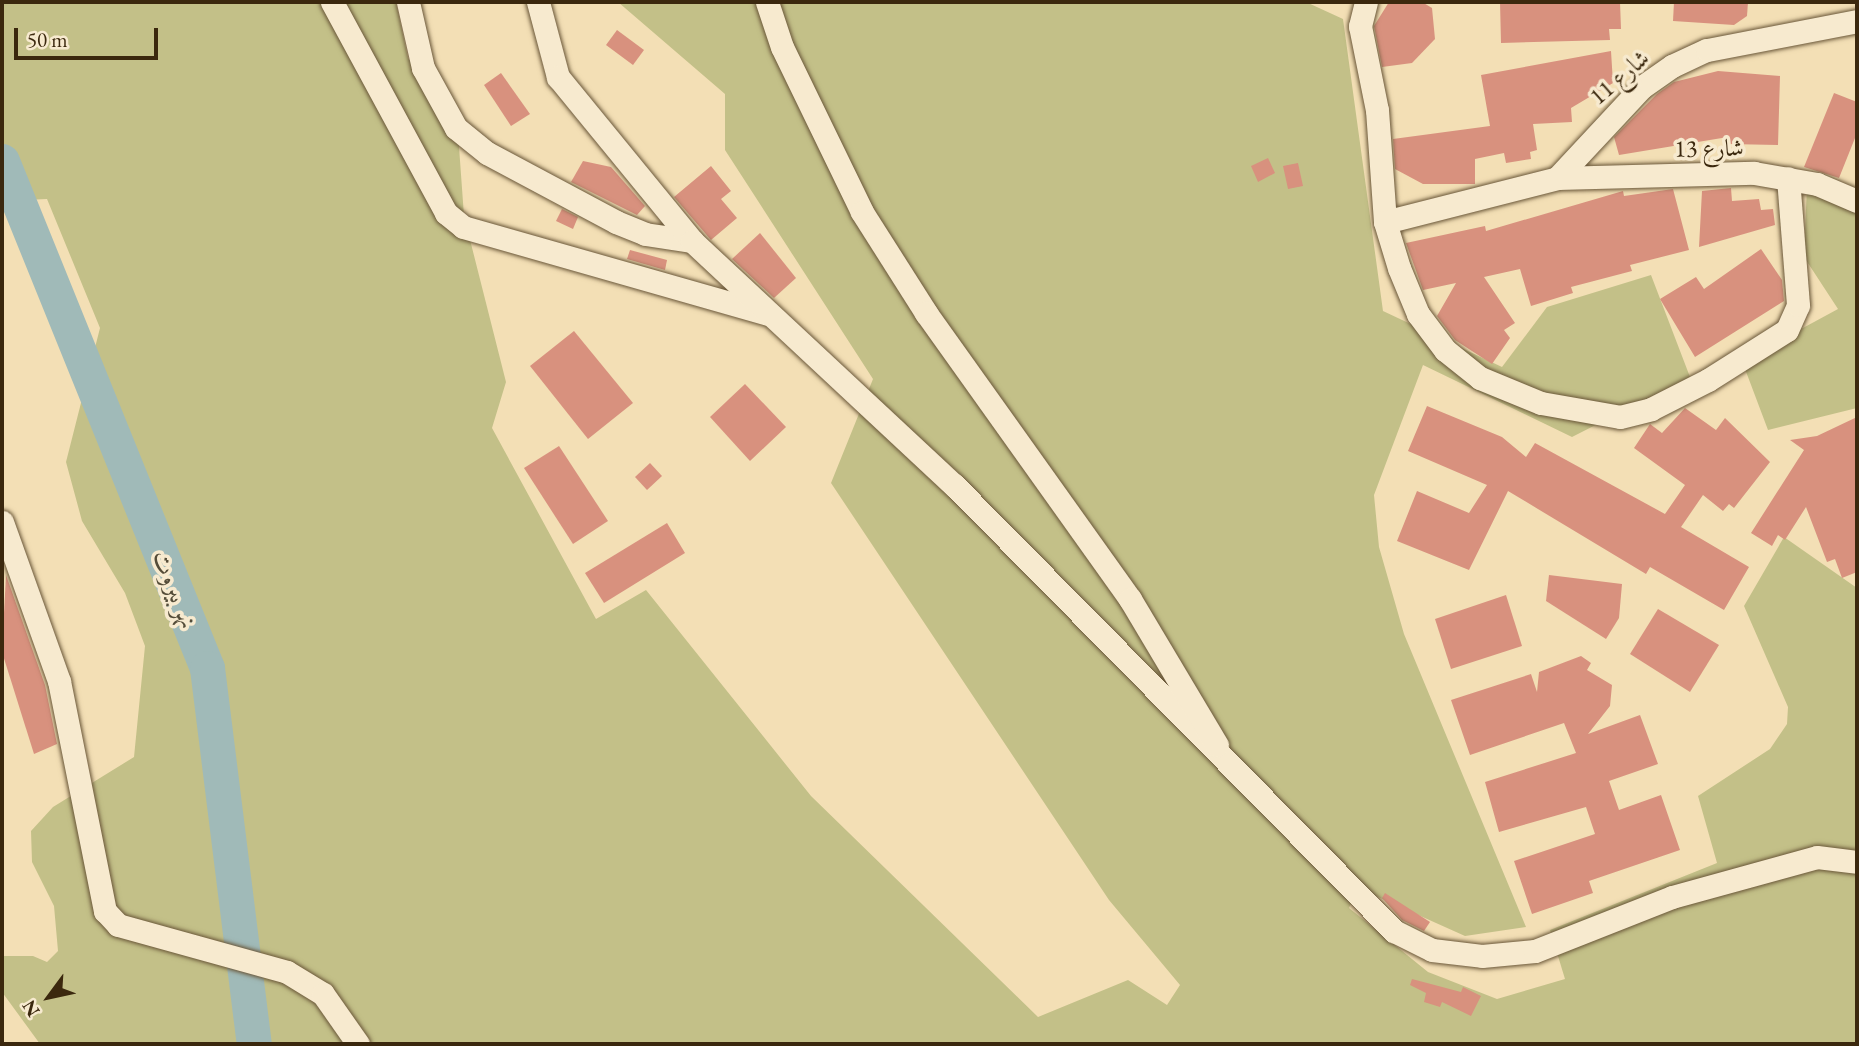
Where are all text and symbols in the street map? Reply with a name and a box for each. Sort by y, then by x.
scale bar [18,14,161,58]
text: 50 m [27,26,68,53]
street label: شارع 11 [1583,43,1655,111]
street label: شارع 13 [1674,133,1744,163]
water label: نهر بيروت [145,546,205,634]
north arrow [14,962,84,1032]
text: N [16,995,46,1022]

